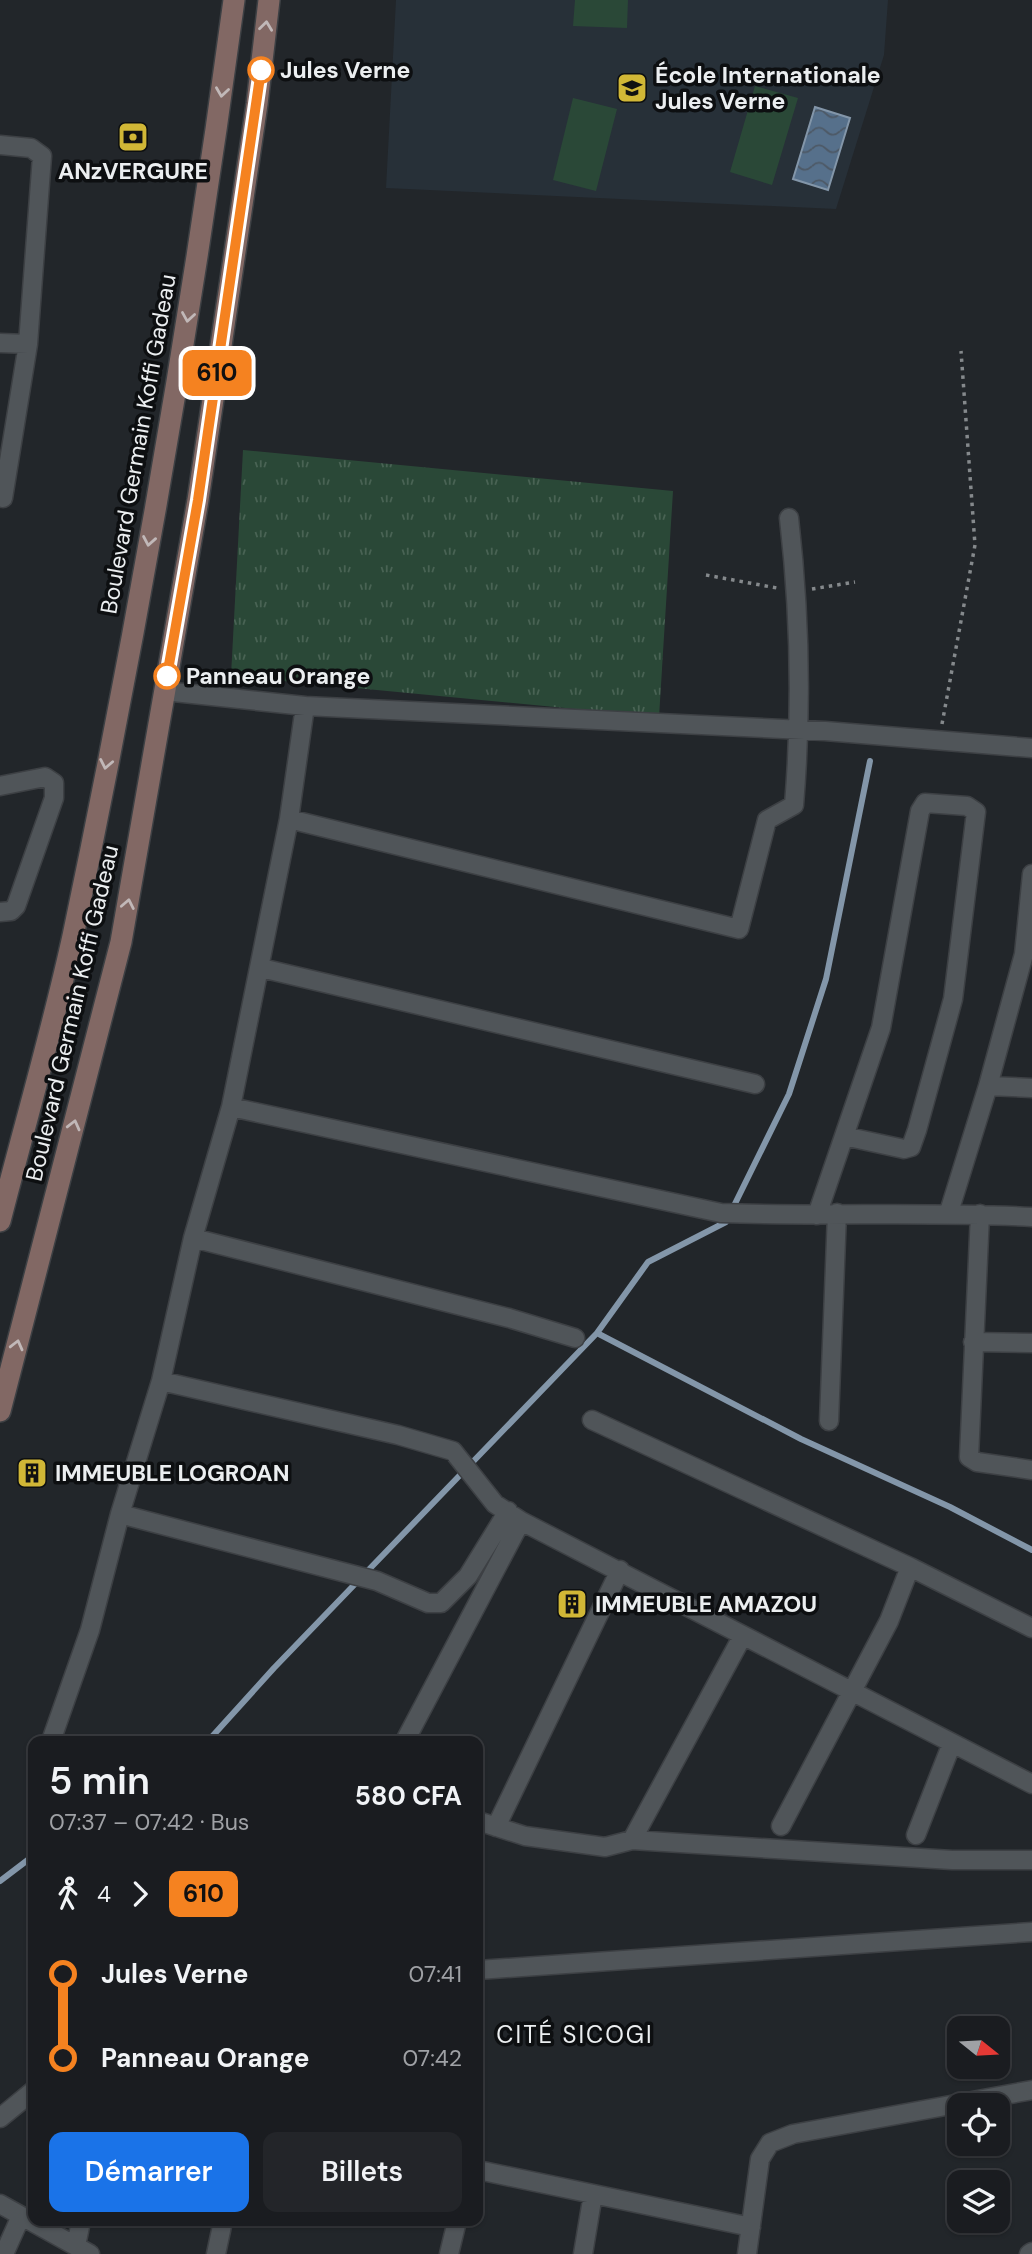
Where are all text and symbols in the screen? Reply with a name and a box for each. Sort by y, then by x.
one-way arrow [259,20,274,32]
place label: Jules Verne [280,55,410,85]
marker: Jules Verne [248,57,274,83]
place label: École Internationale Jules Verne [655,60,881,116]
school or university icon: École Internationale Jules Verne [615,71,649,105]
one-way arrow [214,86,229,98]
bank icon: ANzVERGURE [116,120,150,154]
place label: ANzVERGURE [58,156,208,186]
street label: Boulevard Germain Koffi Gadeau [93,272,183,616]
one-way arrow [181,311,196,323]
line badge: 610 [177,350,257,396]
text: 610 [197,357,237,388]
one-way arrow [142,535,157,547]
place label: Panneau Orange [186,661,370,691]
marker: Panneau Orange [154,663,180,689]
one-way arrow [99,758,114,770]
street label: Boulevard Germain Koffi Gadeau [19,842,125,1184]
one-way arrow [119,898,134,910]
one-way arrow [66,1119,80,1131]
one-way arrow [9,1339,23,1351]
building icon: IMMEUBLE LOGROAN [15,1456,49,1490]
place label: IMMEUBLE LOGROAN [55,1458,289,1488]
building icon: IMMEUBLE AMAZOU [555,1587,589,1621]
place label: IMMEUBLE AMAZOU [595,1589,817,1619]
text: 5 min [49,1756,150,1806]
text: 580 CFA [355,1779,462,1813]
text: 07:37 – 07:42 · Bus [49,1807,249,1837]
icon: walk [49,1875,87,1913]
icon: forward [121,1875,159,1913]
text: 610 [183,1878,224,1909]
text: 4 [97,1879,111,1909]
text: Jules Verne [101,1957,248,1991]
text: 07:41 [409,1959,462,1989]
north arrow [947,2016,1010,2079]
map controls [947,2016,1010,2233]
district label: CITÉ SICOGI [496,2019,654,2050]
text: Panneau Orange [101,2041,309,2075]
text: 07:42 [402,2043,462,2073]
button: locate [947,2093,1010,2156]
button: Démarrer [49,2132,249,2212]
button: Billets [263,2132,462,2212]
button: layers [947,2170,1010,2233]

